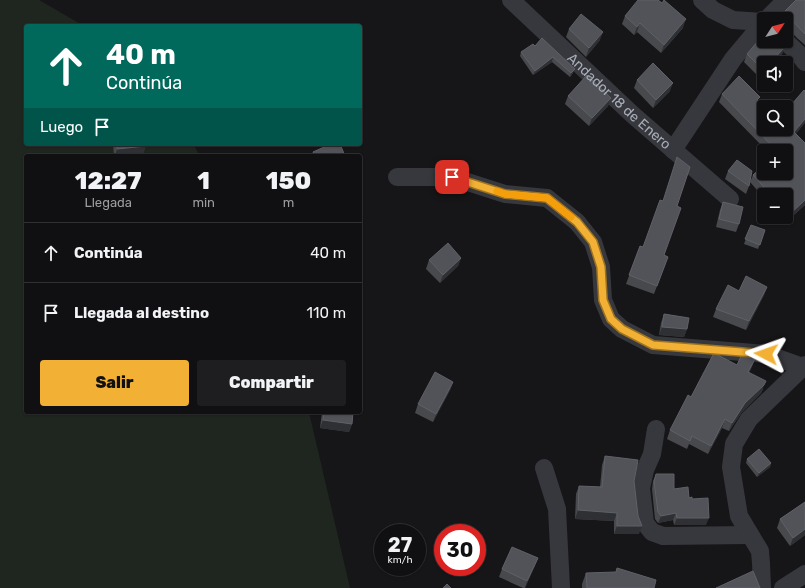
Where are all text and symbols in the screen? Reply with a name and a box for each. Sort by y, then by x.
north arrow [757,12,793,48]
map controls [757,12,793,224]
text: 40 m [106,38,176,71]
icon: ahead [40,40,92,92]
street label: Andador 18 de Enero [563,49,674,153]
button: sound [757,56,793,92]
text: Continúa [106,72,182,94]
button: search [757,100,793,136]
icon: arrive [91,116,113,138]
text: Luego [40,118,83,136]
button: + [757,144,793,180]
pin [435,160,469,194]
icon: arrive [441,166,463,188]
text: 12:27 [75,167,142,195]
text: 1 [197,167,210,195]
text: 150 [266,167,311,195]
button: − [757,188,793,224]
text: Llegada [84,195,132,210]
text: min [192,195,215,210]
text: m [283,195,294,210]
icon: ahead [40,242,62,264]
text: Continúa [74,244,143,262]
text: 40 m [310,244,346,262]
icon: arrive [40,302,62,324]
text: Llegada al destino [74,304,209,322]
text: 110 m [307,304,346,322]
position arrow [745,333,787,375]
button: Salir [40,360,189,406]
button: Compartir [197,360,346,406]
speed limit sign: 30 [434,524,486,576]
text: 27 [388,533,412,557]
text: km/h [388,554,412,566]

